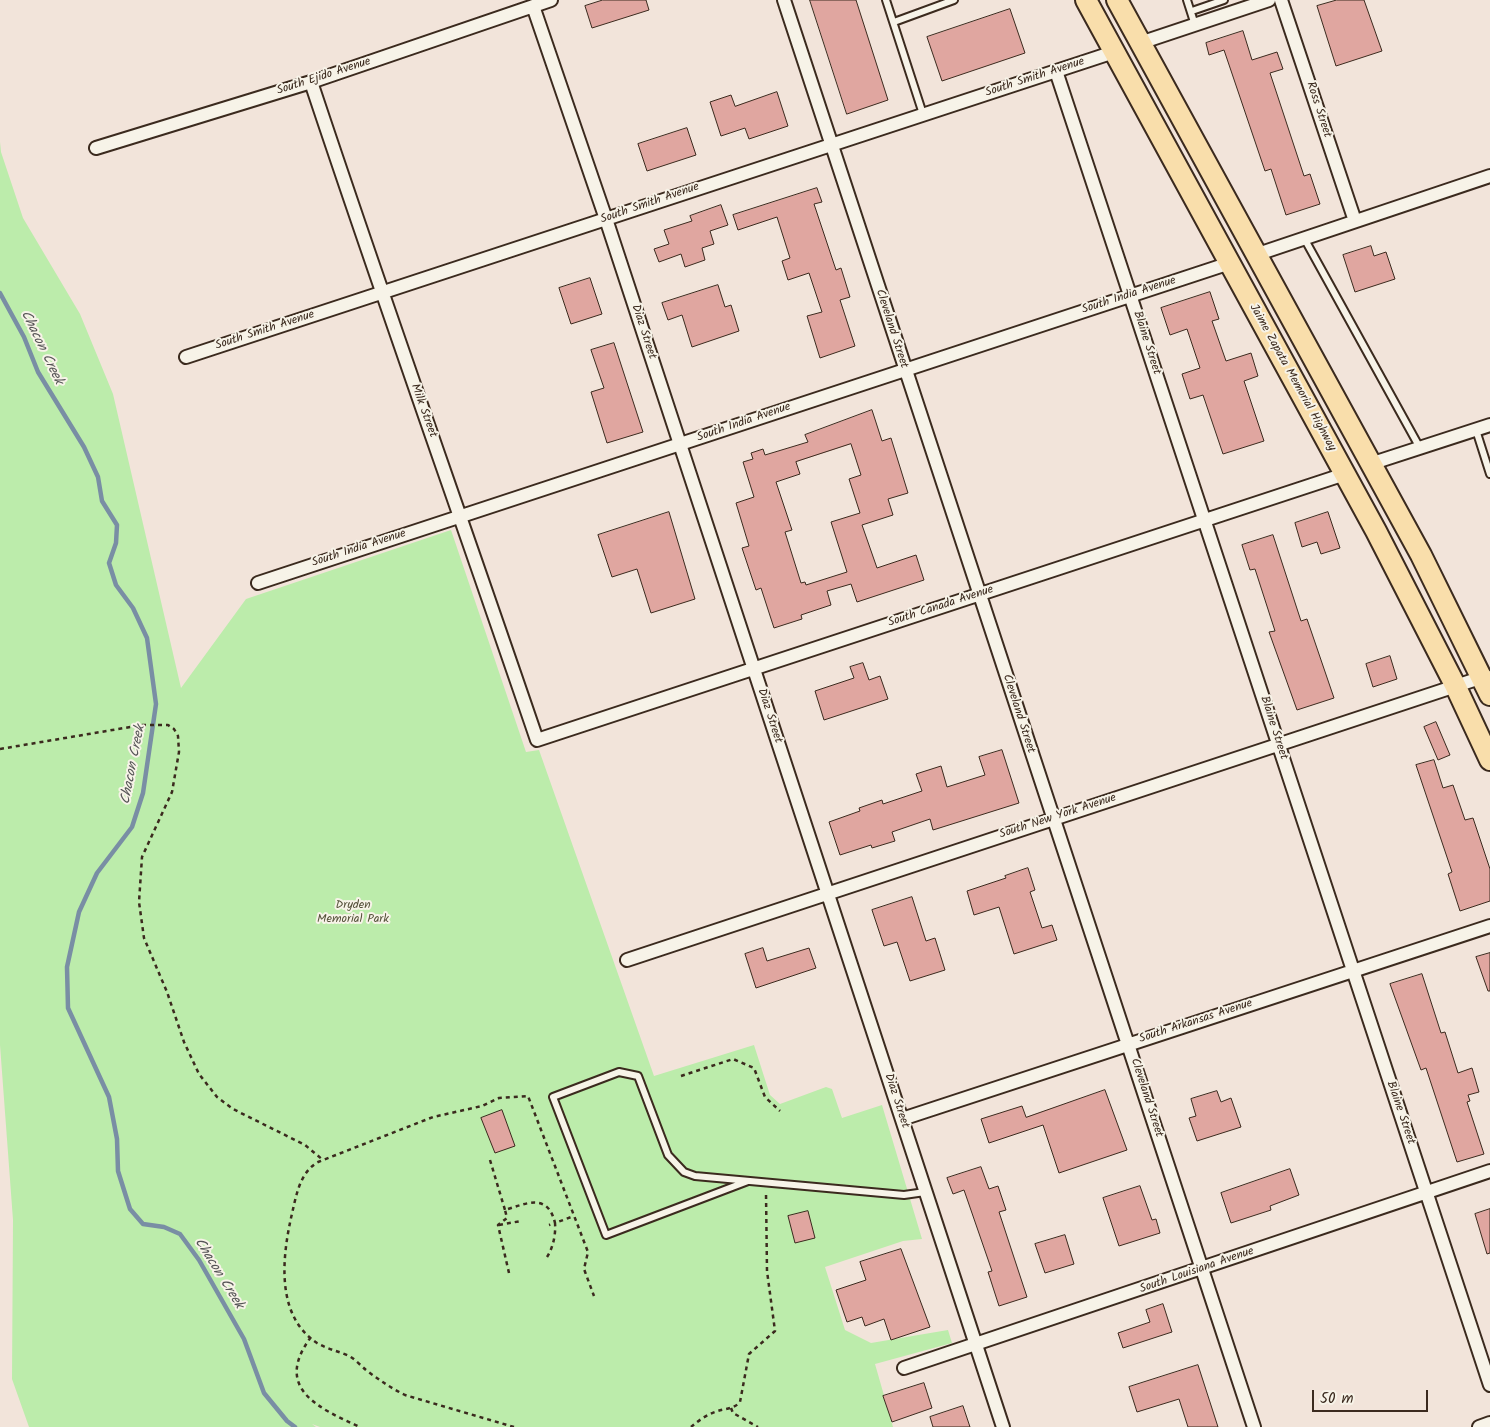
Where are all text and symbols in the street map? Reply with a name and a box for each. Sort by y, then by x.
street label: South Ejido Avenue [275,55,373,99]
street label: South Smith Avenue [984,55,1086,101]
street label: Ross Street [1302,80,1334,140]
street label: South Smith Avenue [599,180,701,228]
street label: South India Avenue [1080,274,1178,318]
street label: Cleveland Street [871,288,911,370]
street label: Jaime Zapata Memorial Highway [1246,302,1338,454]
street label: Diaz Street [627,303,659,361]
water label: Chacon Creek [16,308,66,388]
street label: South Smith Avenue [214,308,316,354]
street label: Blaine Street [1129,309,1163,377]
street label: Milk Street [407,382,439,440]
street label: South India Avenue [695,400,793,446]
street label: South India Avenue [310,527,408,571]
street label: South Canada Avenue [886,583,996,631]
street label: Cleveland Street [998,673,1038,755]
street label: Diaz Street [753,687,785,745]
street label: Blaine Street [1256,694,1290,762]
water label: Chacon Creek [118,724,150,806]
street label: South New York Avenue [998,791,1118,843]
park label: Dryden Memorial Park [317,899,389,927]
street label: South Arkansas Avenue [1137,997,1255,1047]
street label: Cleveland Street [1126,1057,1166,1139]
street label: Diaz Street [880,1072,912,1130]
street label: Blaine Street [1382,1079,1418,1147]
water label: Chacon Creek [190,1236,246,1312]
street label: South Louisiana Avenue [1138,1245,1256,1297]
scale bar [1315,1380,1431,1412]
text: 50 m [1320,1387,1354,1411]

